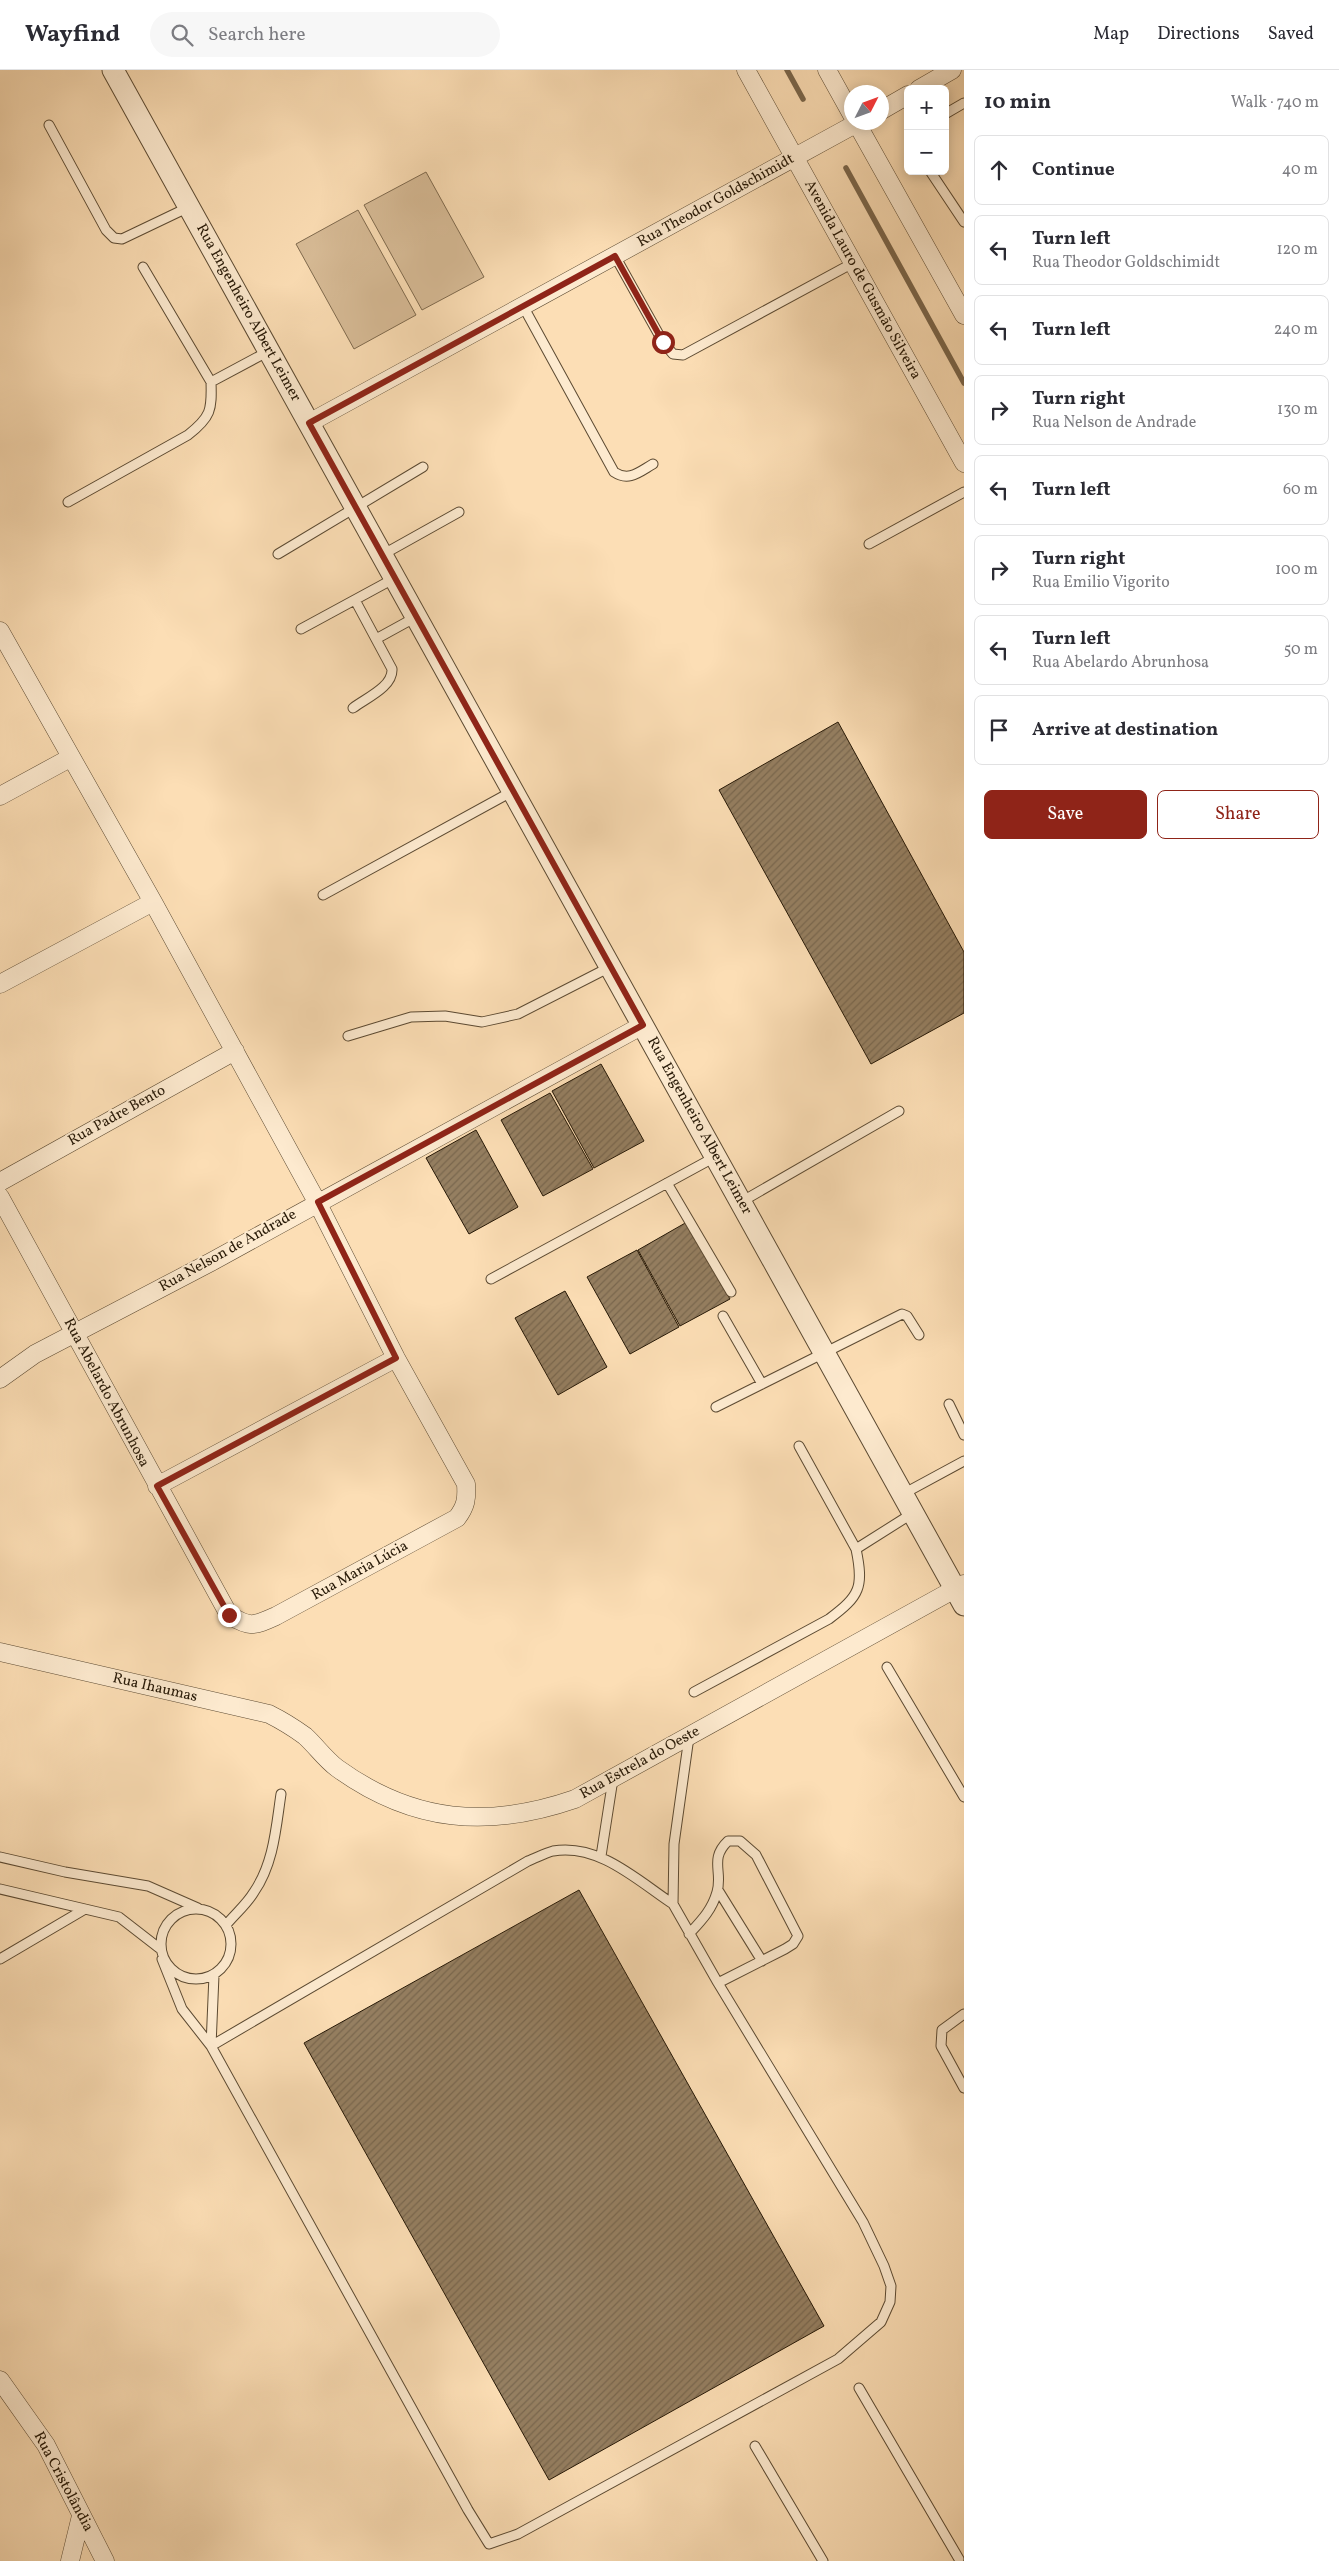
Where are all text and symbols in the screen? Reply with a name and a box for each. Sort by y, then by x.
search box [150,12,500,57]
text: Wayfind [25,18,120,52]
icon: search [168,21,196,49]
text: Search here [208,22,305,48]
text: Map [1093,22,1129,47]
text: Directions [1157,22,1240,47]
text: Saved [1268,22,1314,47]
north arrow [844,85,889,130]
map controls [904,85,949,175]
button: + [904,85,949,130]
text: 10 min [984,88,1051,117]
text: Walk · 740 m [1231,92,1319,114]
button: − [904,130,949,175]
street label: Rua Theodor Goldschimidt [634,149,798,253]
icon: ahead [985,156,1013,184]
text: Continue [1032,157,1115,183]
text: 40 m [1282,159,1318,181]
street label: Avenida Lauro de Gusmão Silveira [798,176,926,384]
street label: Rua Engenheiro Albert Leimer [190,220,306,406]
text: Turn left [1032,226,1111,252]
icon: left [985,236,1013,264]
text: 120 m [1276,239,1318,261]
text: Rua Theodor Goldschimidt [1032,252,1220,274]
icon: left [985,316,1013,344]
text: Turn left [1032,317,1111,343]
text: 240 m [1274,319,1318,341]
route start [652,331,675,354]
text: Turn right [1032,386,1125,412]
icon: right [985,396,1013,424]
text: 130 m [1277,399,1318,421]
text: Rua Nelson de Andrade [1032,412,1196,434]
icon: left [985,476,1013,504]
text: Turn left [1032,477,1111,503]
text: 60 m [1283,479,1318,501]
text: Turn right [1032,546,1125,572]
icon: right [985,556,1013,584]
text: 100 m [1275,559,1318,581]
text: Rua Emilio Vigorito [1032,572,1170,594]
text: Turn left [1032,626,1111,652]
icon: left [985,636,1013,664]
text: 50 m [1284,639,1318,661]
text: Rua Abelardo Abrunhosa [1032,652,1209,674]
icon: arrive [985,716,1013,744]
text: Arrive at destination [1032,717,1218,743]
button: Save [984,790,1147,839]
button: Share [1157,790,1319,839]
street label: Rua Engenheiro Albert Leimer [641,1033,757,1219]
street label: Rua Padre Bento [64,1080,170,1152]
street label: Rua Nelson de Andrade [155,1204,301,1298]
street label: Rua Abelardo Abrunhosa [58,1315,154,1471]
street label: Rua Maria Lúcia [308,1536,412,1606]
route end [218,1604,241,1627]
street label: Rua Ihaumas [110,1668,200,1708]
street label: Rua Estrela do Oeste [576,1721,704,1805]
street label: Rua Cristolândia [28,2428,98,2536]

